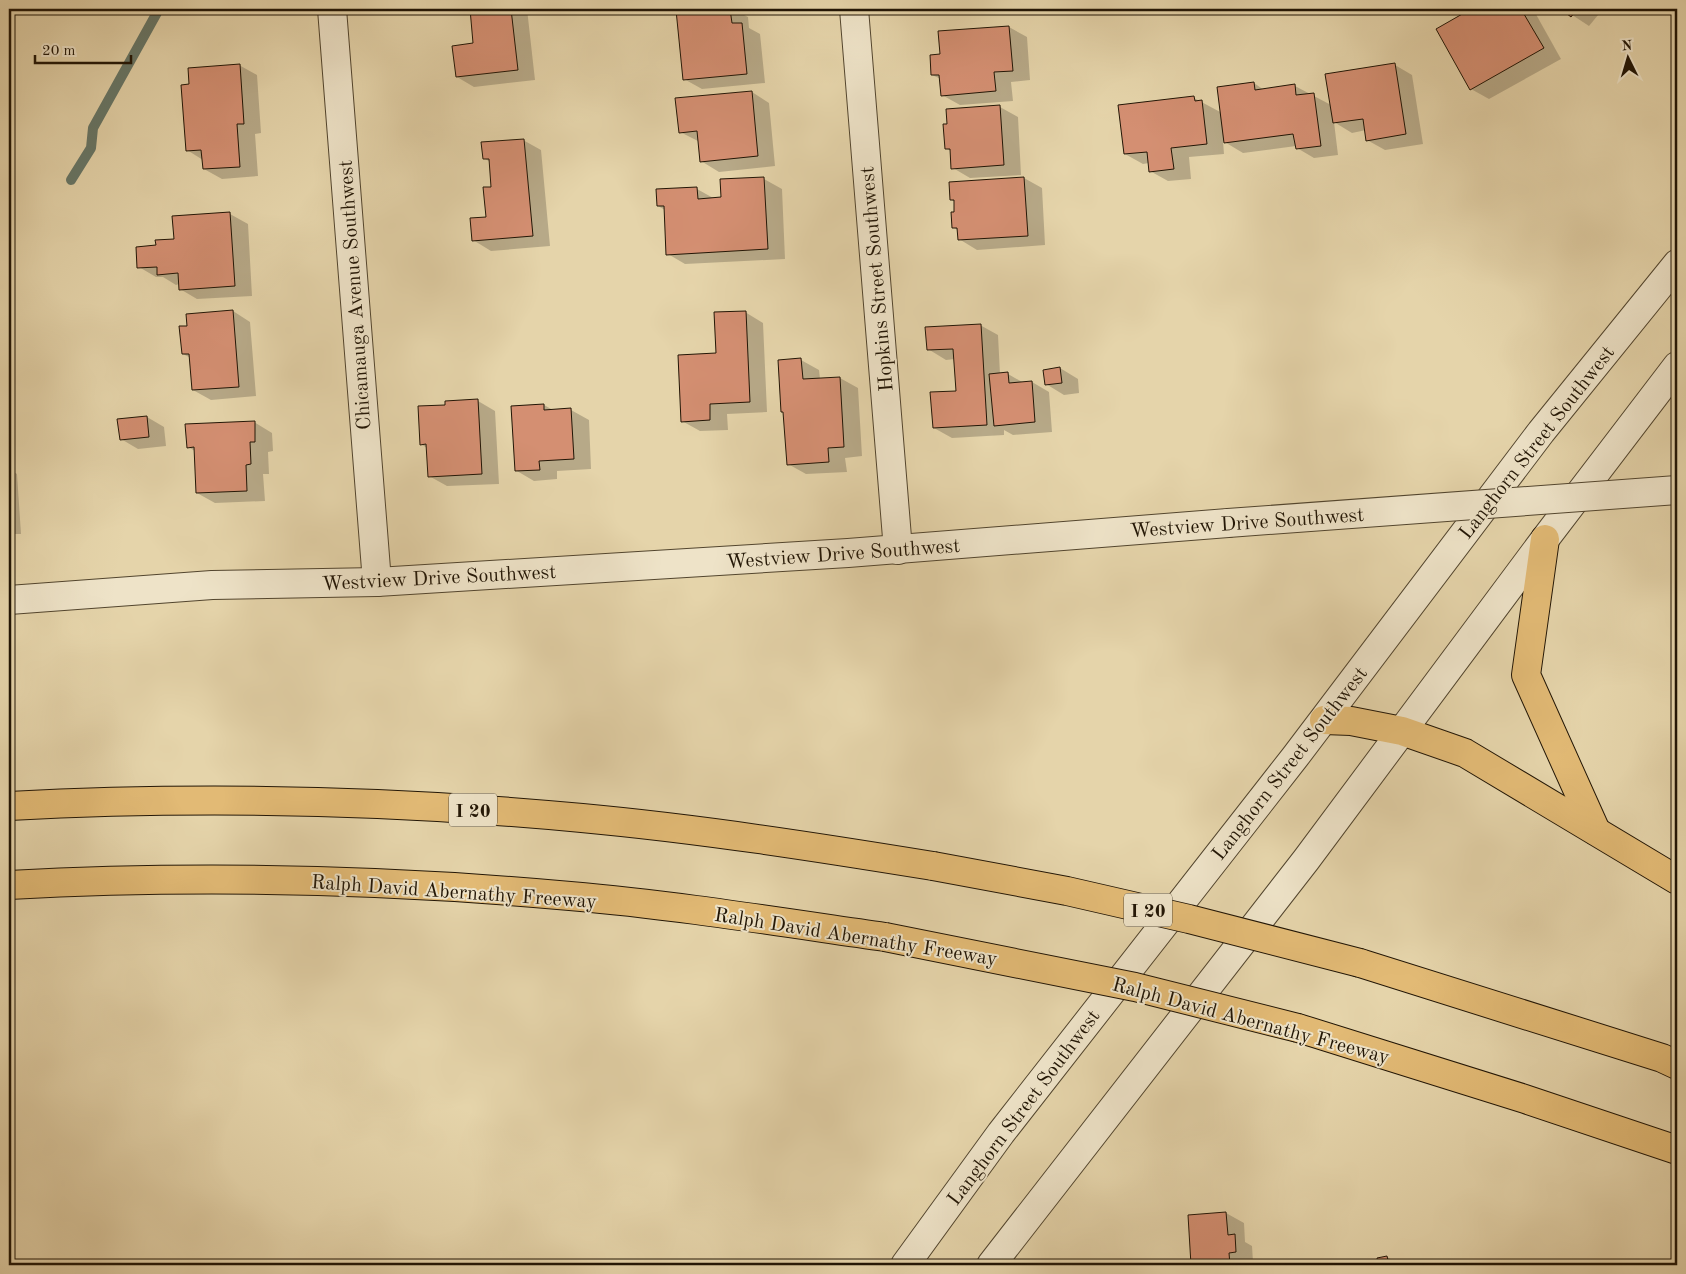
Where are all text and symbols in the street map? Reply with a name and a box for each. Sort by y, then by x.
scale bar [35,32,131,64]
north arrow [1604,32,1654,82]
text: N [1621,39,1633,53]
text: 20 m [42,44,76,59]
street label: Chicamauga Avenue Southwest [337,159,375,430]
street label: Hopkins Street Southwest [858,165,898,392]
street label: Langhorn Street Southwest [1456,343,1619,544]
street label: Westview Drive Southwest [1129,506,1365,542]
street label: Westview Drive Southwest [725,537,961,573]
street label: Westview Drive Southwest [321,563,557,595]
street label: Langhorn Street Southwest [1209,664,1372,865]
road number: I 20 [449,794,497,826]
street label: Ralph David Abernathy Freeway [310,873,598,913]
road number: I 20 [1124,894,1172,926]
street label: Ralph David Abernathy Freeway [713,906,999,970]
street label: Ralph David Abernathy Freeway [1110,975,1392,1069]
street label: Langhorn Street Southwest [945,1007,1105,1210]

